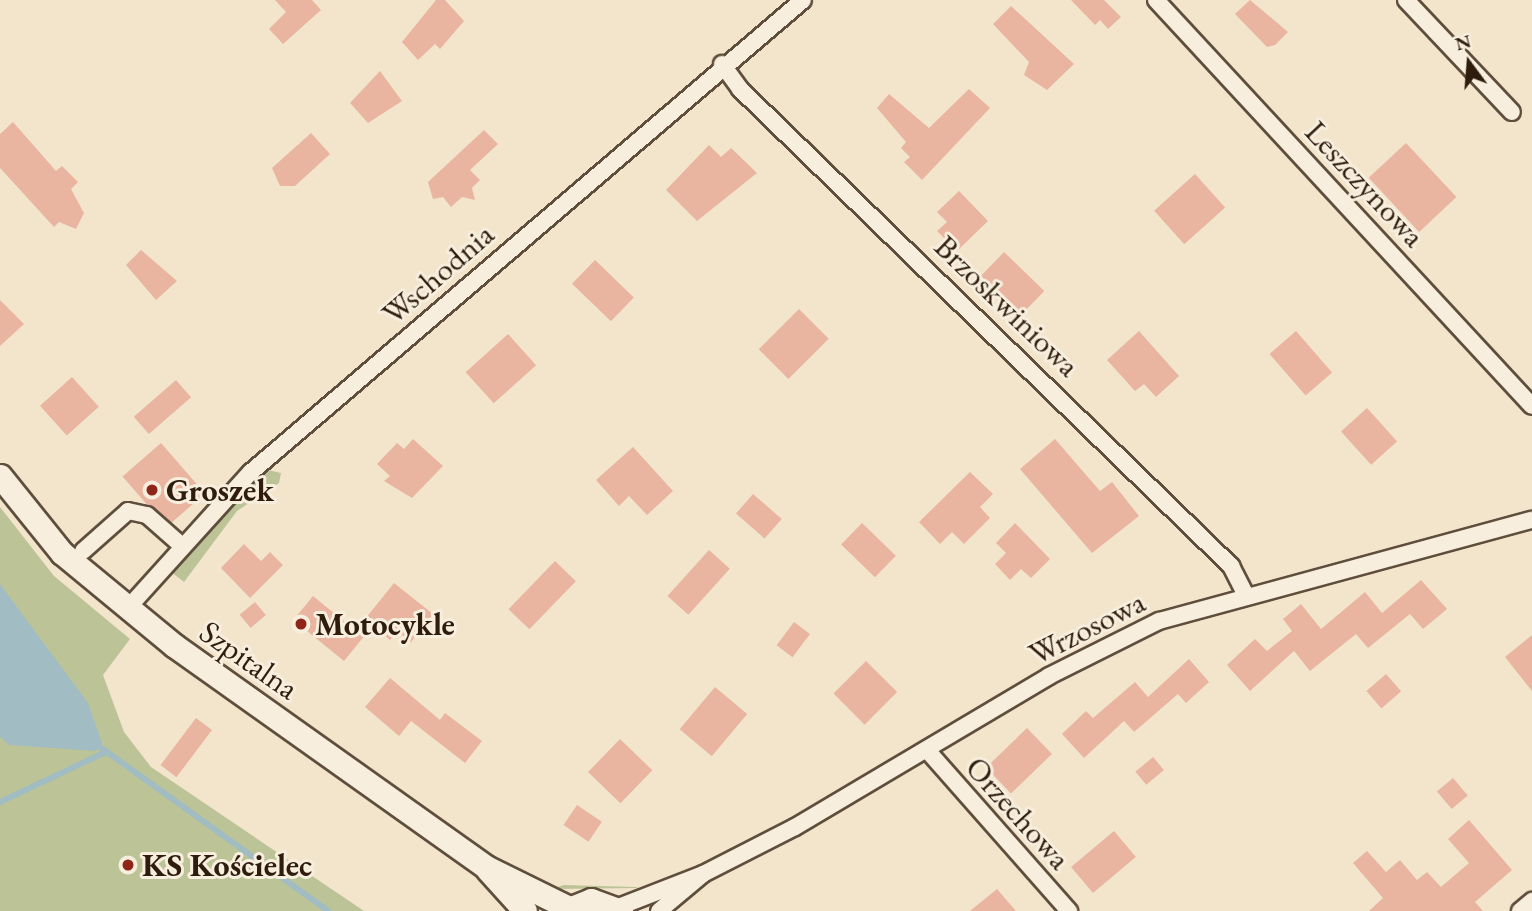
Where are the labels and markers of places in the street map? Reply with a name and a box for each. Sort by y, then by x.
place label: Groszek [166,471,274,509]
marker: Groszek [144,482,160,498]
place label: Motocykle [315,605,455,643]
marker: Motocykle [293,616,309,632]
place label: KS Kościelec [142,846,312,884]
marker: KS Kościelec [120,857,136,873]

